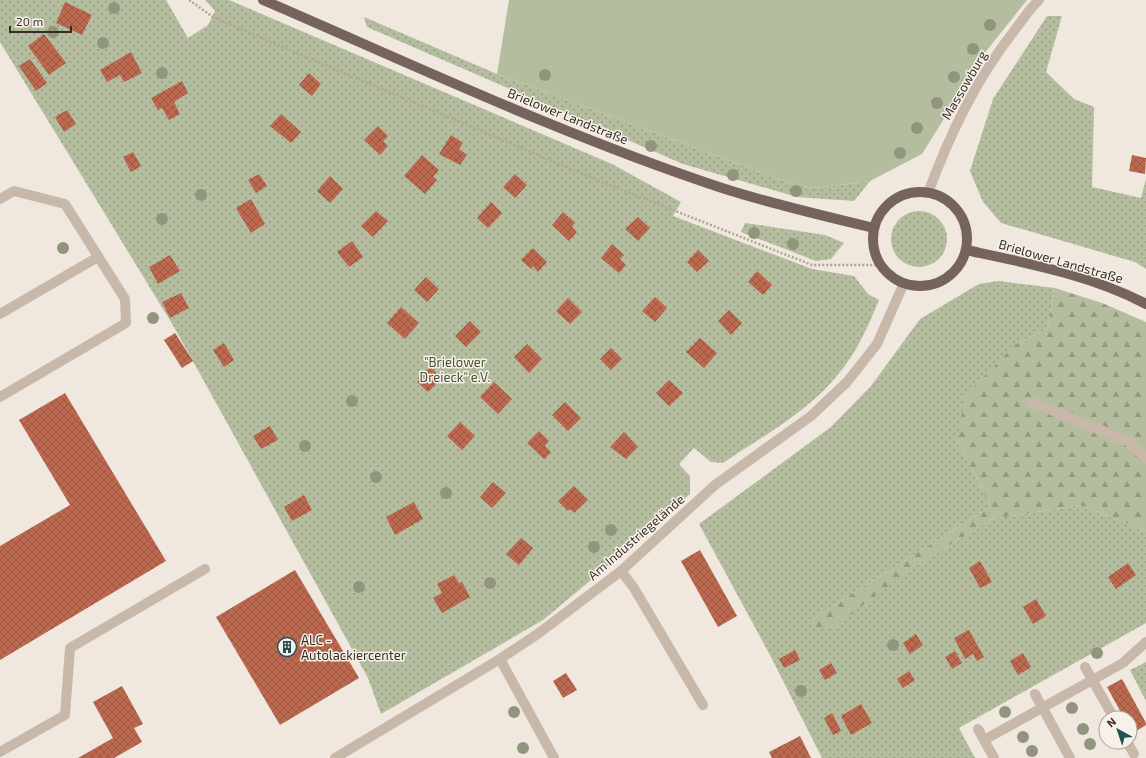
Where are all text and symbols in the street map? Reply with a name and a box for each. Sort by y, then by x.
scale bar [10,8,71,34]
text: 20 m [16,14,43,28]
street label: Massowburg [938,48,990,122]
street label: Brielower Landstraße [505,84,631,148]
street label: Brielower Landstraße [997,236,1125,286]
park label: "Brielower Dreieck" e.V. [420,354,490,385]
street label: Am Industriegelände [585,491,687,583]
place label: ALC - Autolackiercenter [301,632,406,663]
building icon: ALC - Autolackiercenter [276,636,298,658]
north arrow [1098,710,1138,750]
text: N [1104,714,1119,729]

